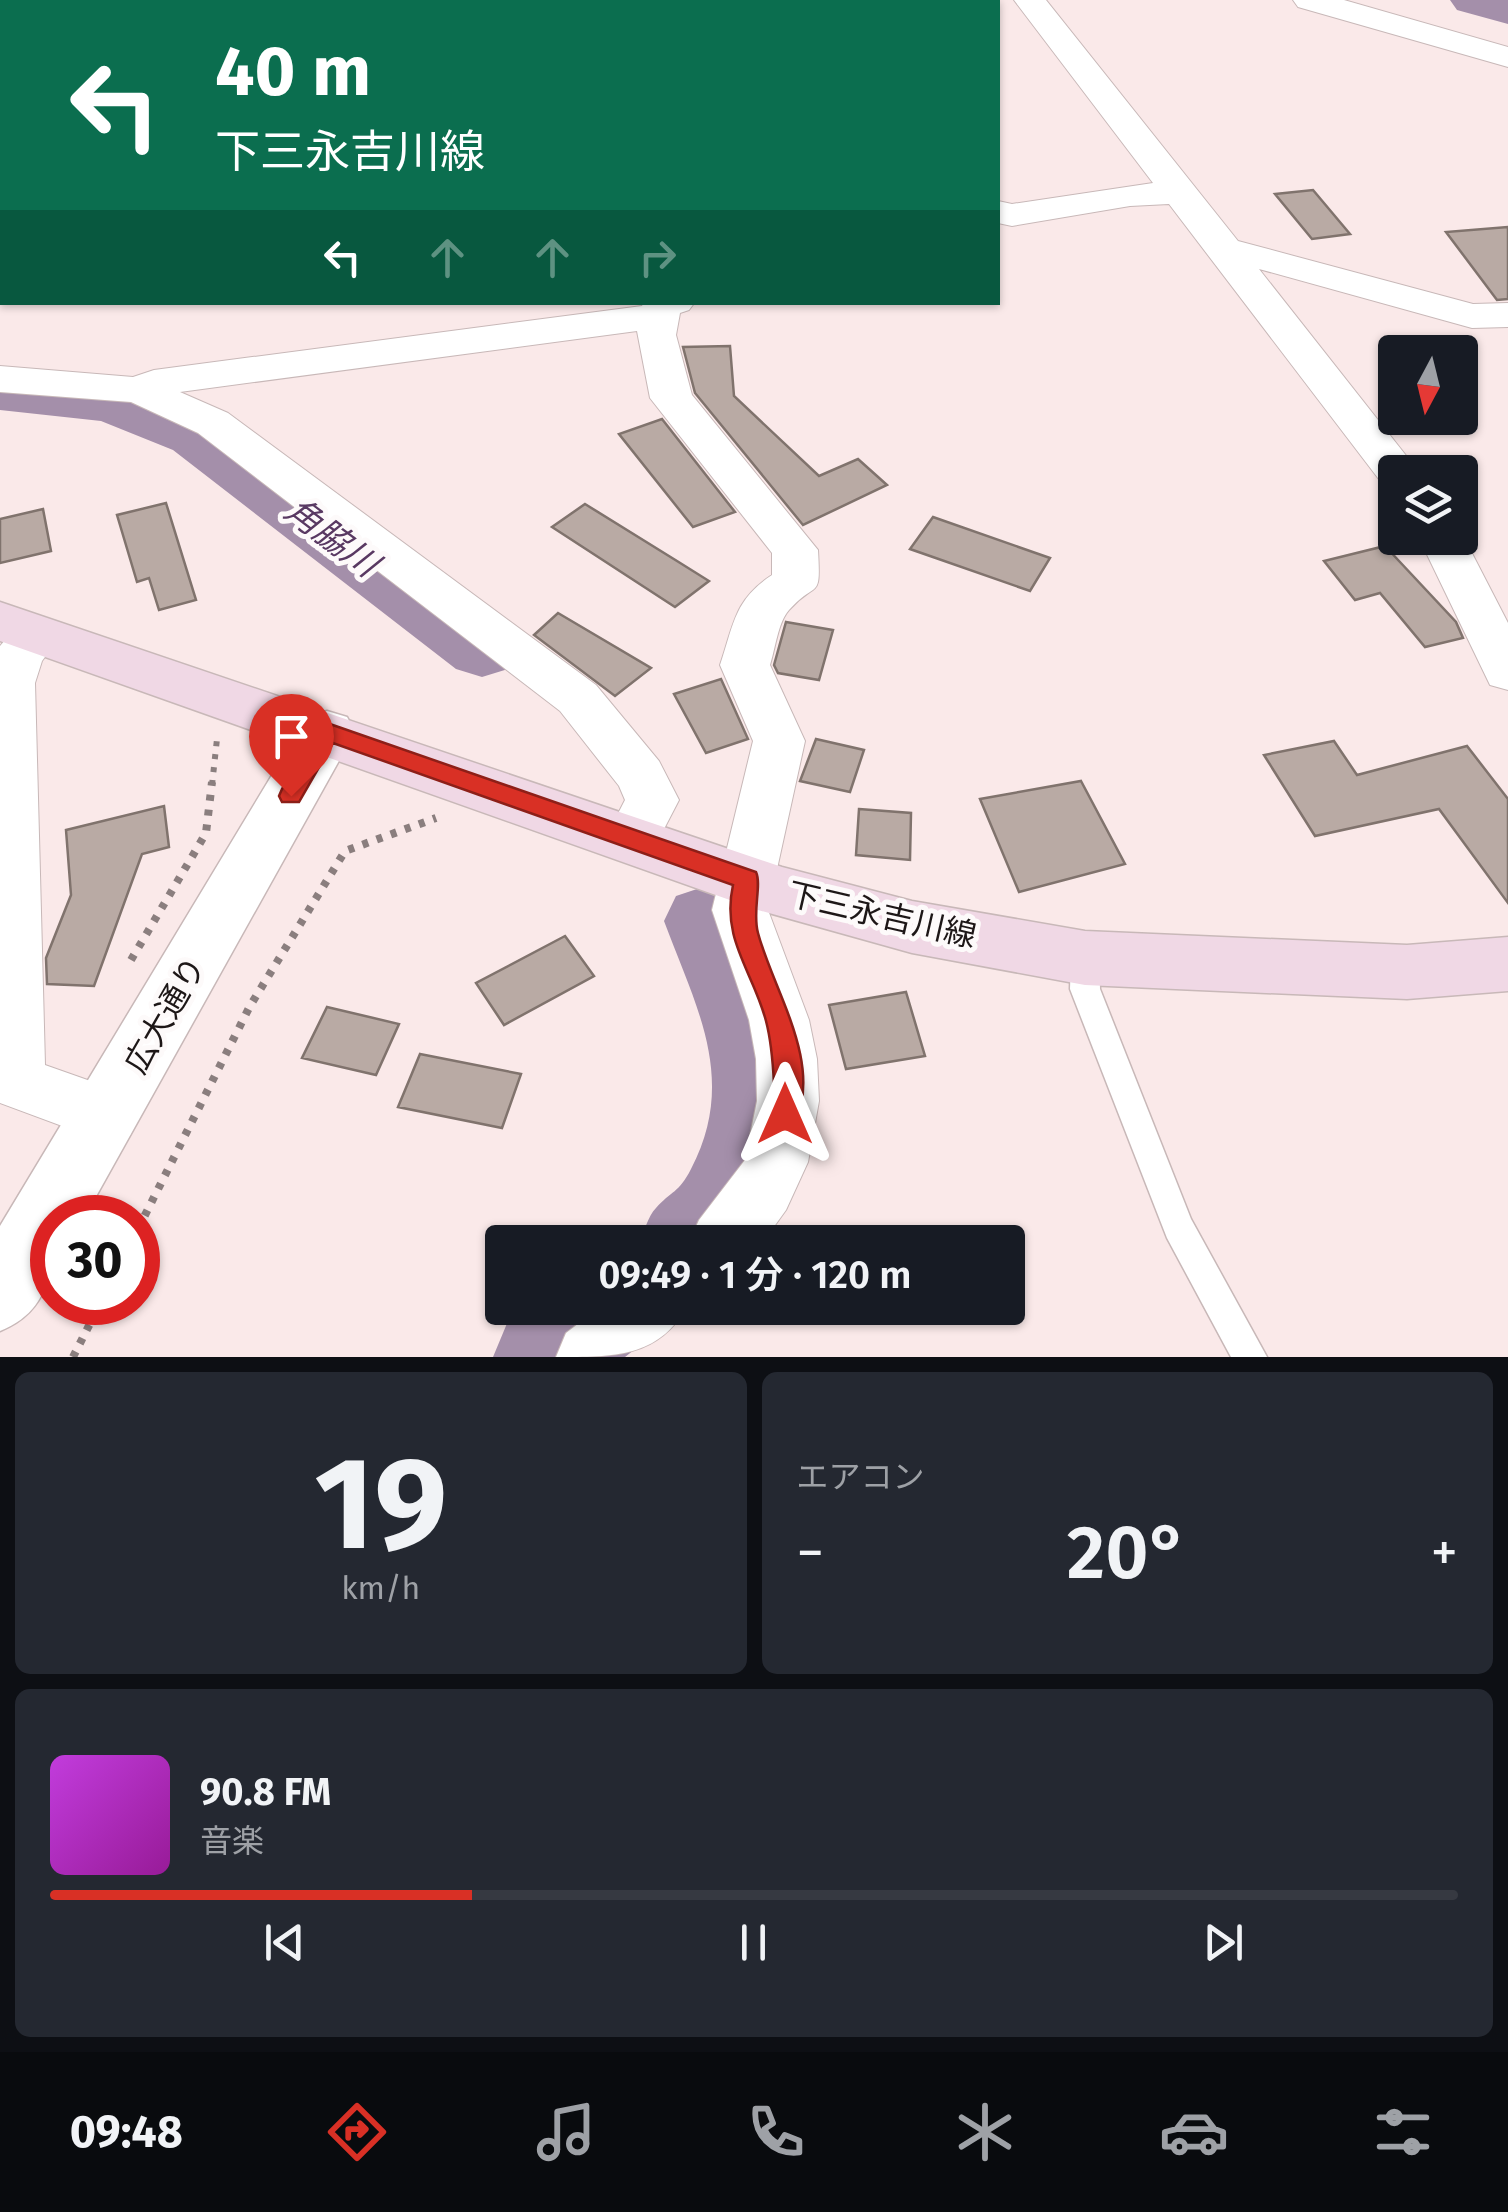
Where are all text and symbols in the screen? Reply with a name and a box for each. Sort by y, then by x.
text: 40 m [215,30,371,114]
icon: left [50,40,180,170]
text: 下三永吉川線 [215,125,485,179]
icon: left [315,230,370,285]
icon: ahead [420,230,475,285]
icon: ahead [525,230,580,285]
icon: right [630,230,685,285]
north arrow [1378,335,1478,435]
map controls [1378,335,1478,555]
button: layers [1378,455,1478,555]
water label: 角脇川 [277,489,390,588]
pin [249,694,334,797]
icon: arrive [264,709,319,764]
street label: 下三永吉川線 [784,875,980,955]
street label: 広大通り [117,950,213,1080]
position arrow [733,1062,837,1166]
speed limit sign: 30 [30,1195,160,1325]
text: 09:49 · 1 分 · 120 m [598,1252,912,1298]
text: 19 [314,1426,447,1582]
text: エアコン [797,1458,925,1496]
text: 20° [1067,1508,1188,1598]
text: − [797,1520,824,1586]
text: + [1431,1520,1458,1586]
text: km/h [341,1569,420,1607]
text: 90.8 FM [200,1769,331,1815]
text: 音楽 [200,1822,264,1860]
icon: previous [257,1915,312,1970]
icon: pause [726,1915,781,1970]
icon: next [1196,1915,1251,1970]
icon: directions [322,2097,392,2167]
icon: music [531,2097,601,2167]
icon: phone [741,2097,811,2167]
icon: climate [950,2097,1020,2167]
icon: car [1159,2097,1229,2167]
icon: filters [1368,2097,1438,2167]
text: 09:48 [70,2105,183,2159]

